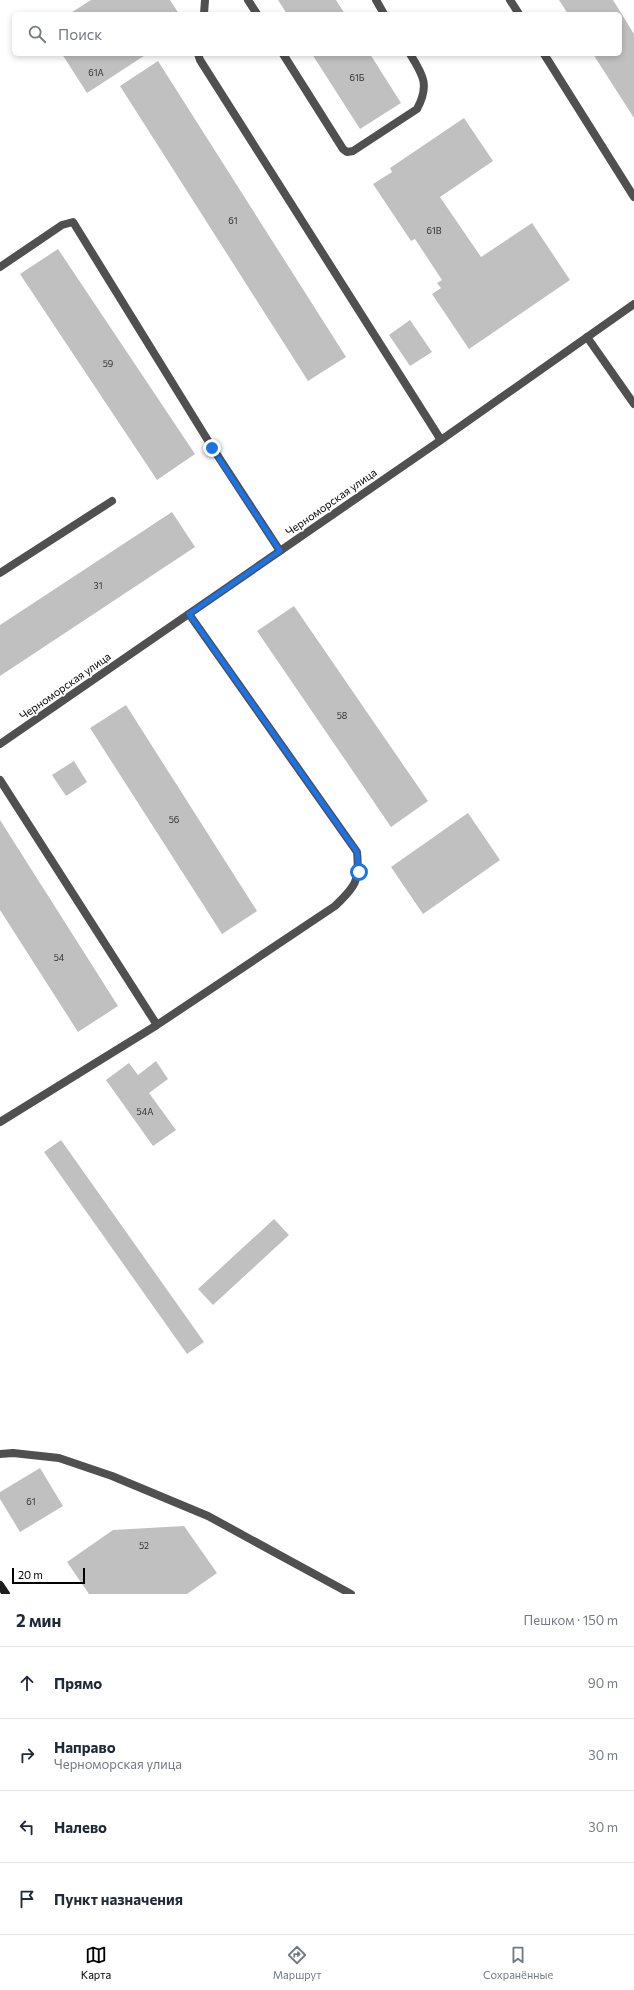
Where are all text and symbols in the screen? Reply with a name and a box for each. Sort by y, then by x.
search box [12,12,622,56]
icon: search [26,23,48,45]
text: Поиск [58,25,102,43]
house number: 61А [88,67,104,78]
house number: 61Б [350,72,365,83]
house number: 61 [228,215,238,226]
house number: 61В [426,225,442,236]
house number: 59 [103,358,113,369]
route end [203,439,221,457]
street label: Черноморская улица [283,465,379,538]
house number: 31 [94,580,102,591]
street label: Черноморская улица [17,649,113,722]
house number: 58 [337,710,347,721]
house number: 56 [169,814,179,825]
route start [350,863,368,881]
house number: 54 [54,952,65,963]
house number: 54А [137,1106,153,1117]
house number: 61 [26,1496,36,1507]
house number: 52 [139,1540,149,1551]
scale bar [12,1566,85,1585]
text: 20 m [18,1568,43,1581]
text: 2 мин [16,1610,61,1631]
text: Пешком · 150 m [524,1612,618,1628]
icon: ahead [16,1672,38,1694]
text: Прямо [54,1674,102,1692]
text: 90 m [588,1675,618,1691]
text: Направо [54,1738,116,1756]
icon: right [16,1744,38,1766]
text: 30 m [588,1747,618,1763]
text: Черноморская улица [54,1756,182,1772]
icon: left [16,1816,38,1838]
text: Налево [54,1818,107,1836]
text: 30 m [588,1819,618,1835]
icon: arrive [16,1888,38,1910]
text: Пункт назначения [54,1890,183,1908]
tab: Карта [81,1944,111,1981]
tab: Маршрут [273,1944,321,1981]
tab: Сохранённые [483,1944,553,1981]

